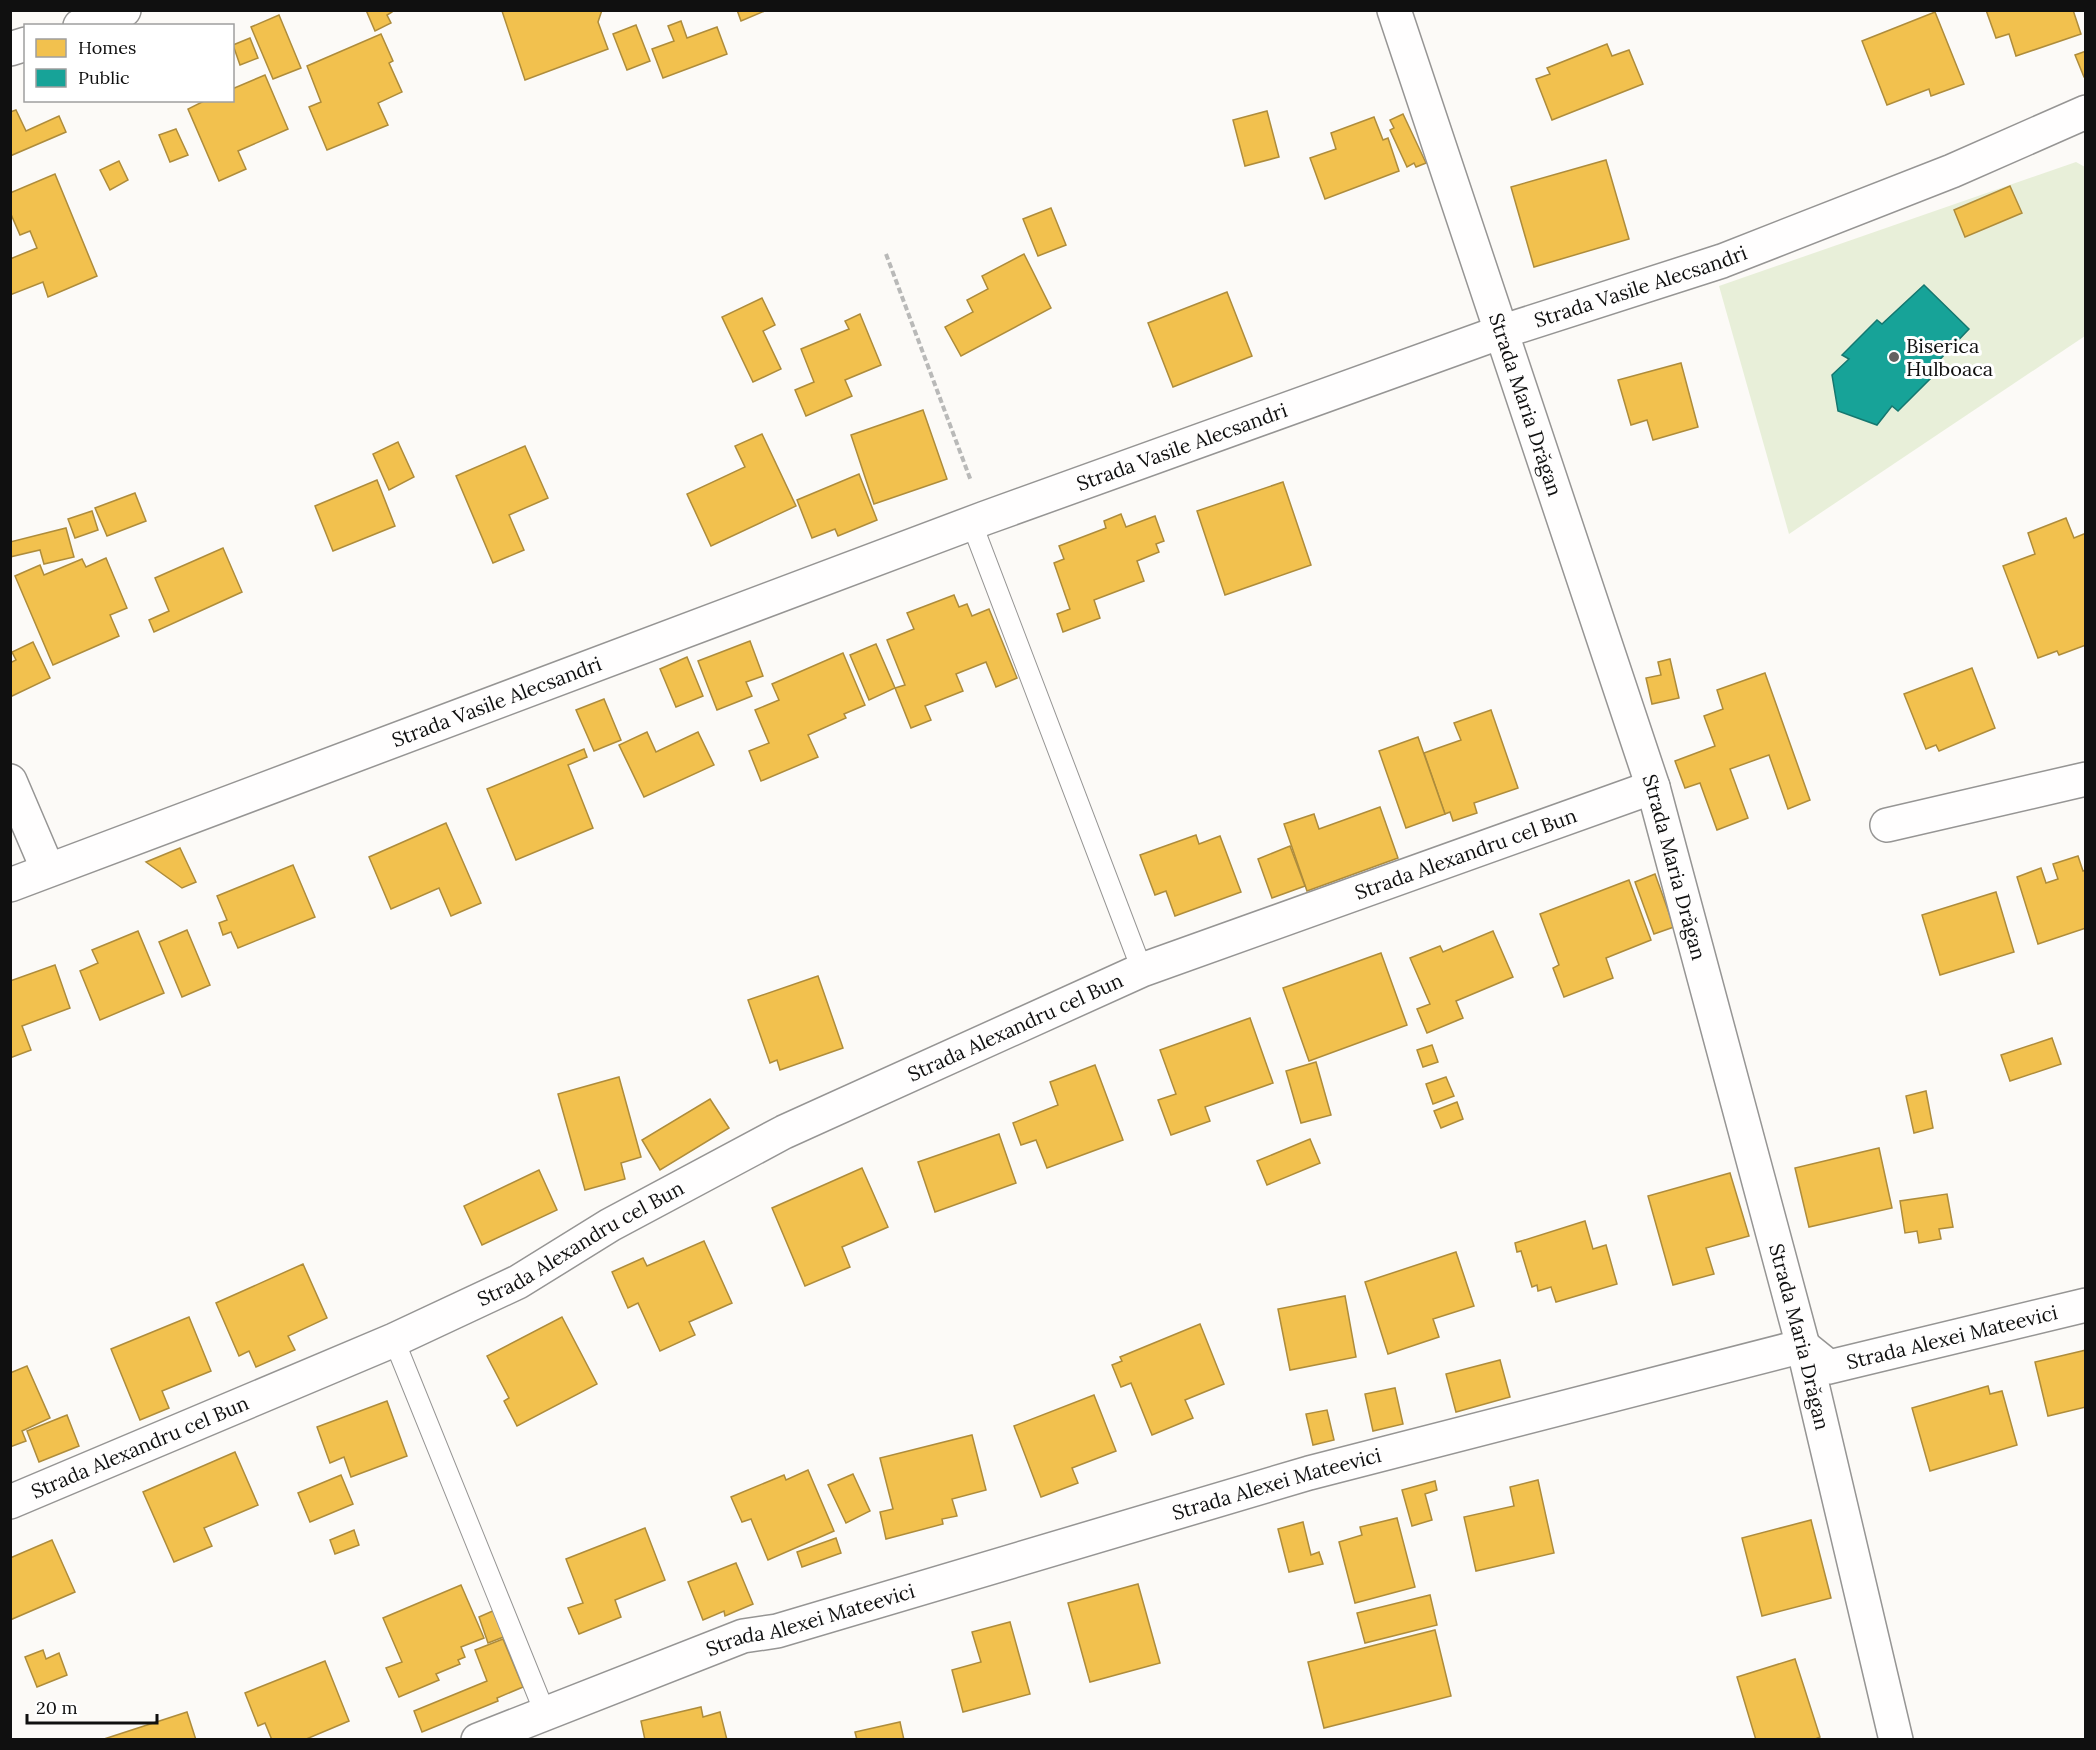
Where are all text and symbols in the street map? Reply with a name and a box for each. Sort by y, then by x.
legend [24,24,234,102]
text: Homes [78,36,136,59]
text: Public [78,66,130,89]
street label: Strada Vasile Alecsandri [1531,240,1750,333]
street label: Strada Maria Drăgan [1484,310,1568,499]
place label: Biserica Hulboaca [1906,333,1993,381]
marker: Biserica Hulboaca [1887,350,1901,364]
street label: Strada Vasile Alecsandri [1073,397,1290,496]
street label: Strada Vasile Alecsandri [388,651,605,752]
street label: Strada Maria Drăgan [1638,771,1712,963]
street label: Strada Alexandru cel Bun [1351,802,1580,905]
street label: Strada Alexandru cel Bun [903,967,1127,1086]
street label: Strada Alexandru cel Bun [473,1175,688,1311]
street label: Strada Maria Drăgan [1764,1241,1835,1432]
street label: Strada Alexei Mateevici [1844,1299,2060,1374]
street label: Strada Alexandru cel Bun [27,1390,252,1504]
street label: Strada Alexei Mateevici [1169,1442,1384,1525]
street label: Strada Alexei Mateevici [702,1578,918,1661]
scale bar [27,1687,158,1725]
text: 20 m [36,1696,78,1719]

